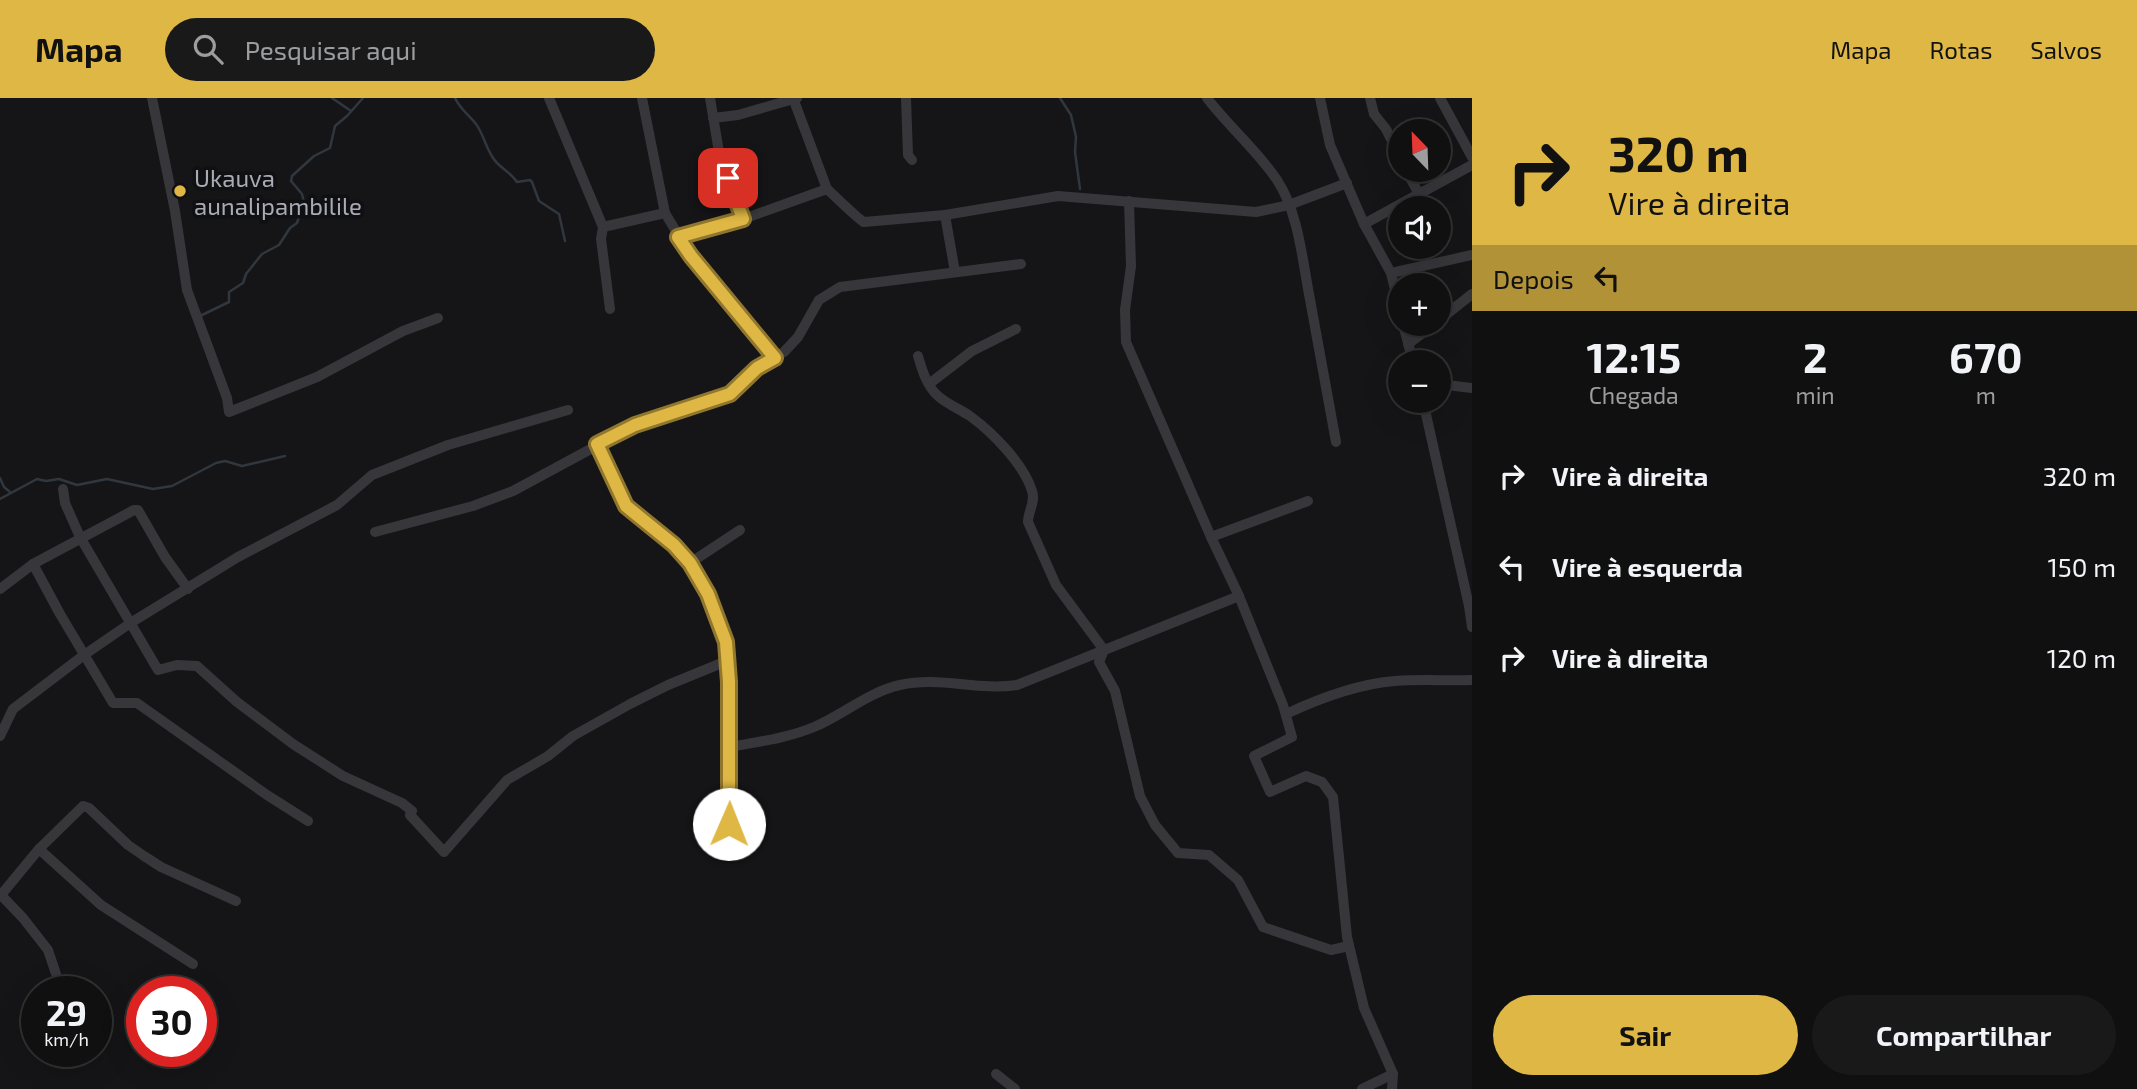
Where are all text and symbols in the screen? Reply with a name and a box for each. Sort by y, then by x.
search box [165,18,655,81]
text: Mapa [35,29,123,69]
icon: search [189,30,227,68]
text: Pesquisar aqui [245,34,417,65]
text: Mapa [1830,35,1892,64]
text: Rotas [1930,35,1992,64]
text: Salvos [2030,35,2102,64]
north arrow [1388,119,1451,182]
map controls [1388,119,1451,413]
text: 320 m [1608,123,1749,182]
icon: right [1493,126,1584,217]
pin [698,148,758,208]
icon: arrive [709,159,747,197]
place label: Ukauva aunalipambilile [194,163,362,220]
marker: Ukauva aunalipambilile [172,183,188,199]
text: Vire à direita [1608,183,1790,221]
button: sound [1388,196,1451,259]
icon: left [1588,259,1626,297]
text: Depois [1493,263,1574,294]
button: + [1388,273,1451,336]
text: 12:15 [1586,331,1681,381]
text: 2 [1803,331,1827,381]
text: 670 [1949,331,2023,381]
button: − [1388,350,1451,413]
text: Chegada [1589,381,1679,409]
text: min [1795,381,1835,409]
text: m [1976,381,1996,409]
icon: right [1493,457,1531,495]
text: Vire à direita [1552,460,1708,491]
text: 320 m [2043,460,2116,491]
icon: left [1493,548,1531,586]
text: Vire à esquerda [1552,551,1743,582]
text: 150 m [2047,551,2116,582]
icon: right [1493,639,1531,677]
text: Vire à direita [1552,642,1708,673]
text: 120 m [2047,642,2116,673]
position arrow [692,787,766,861]
speed limit sign: 30 [126,976,217,1067]
text: 29 [46,991,87,1033]
button: Sair [1493,995,1798,1075]
button: Compartilhar [1812,995,2116,1075]
text: km/h [44,1028,89,1050]

